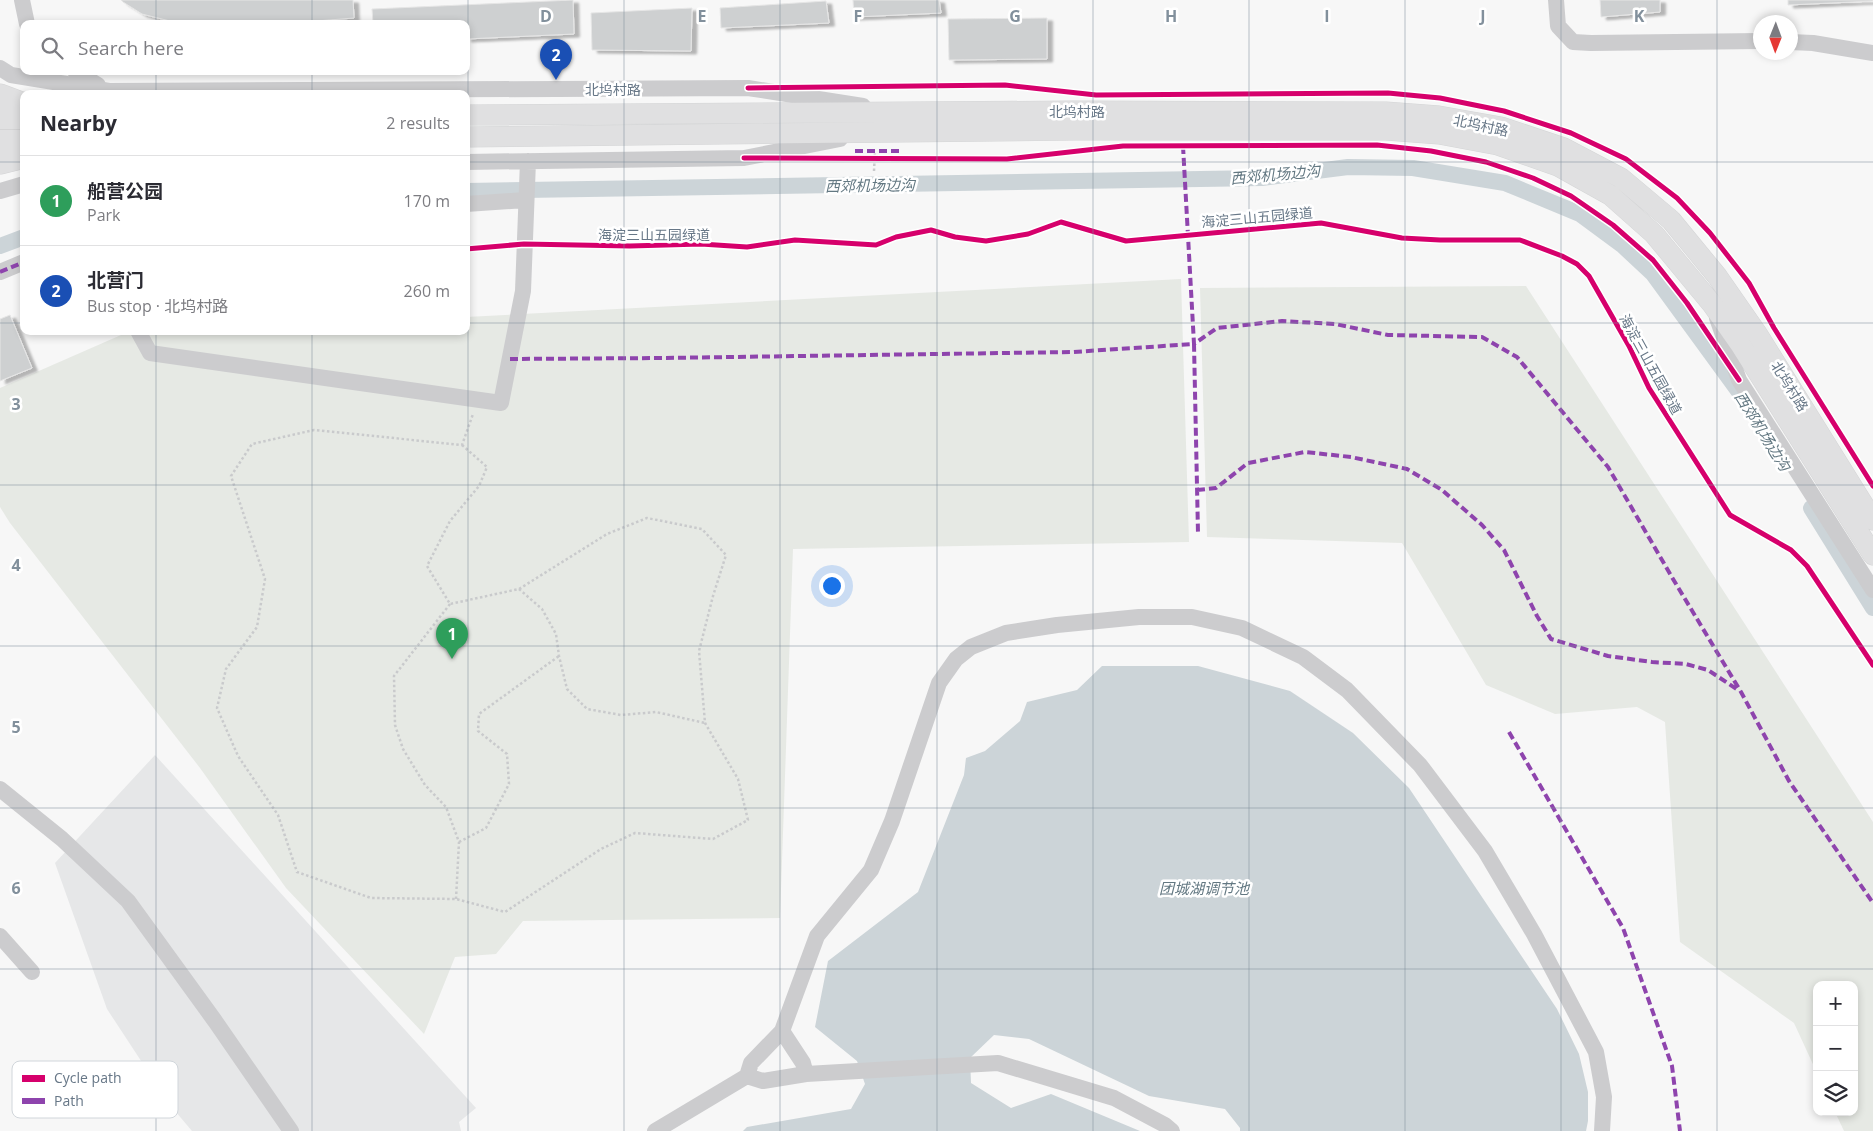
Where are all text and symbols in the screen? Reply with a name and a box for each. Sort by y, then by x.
text: D [540,5,552,27]
text: E [698,5,707,27]
text: F [854,5,862,27]
text: G [1009,5,1021,27]
text: H [1165,5,1177,27]
text: I [1324,5,1330,27]
text: J [1478,5,1486,27]
text: K [1634,5,1645,27]
north arrow [1753,15,1798,60]
search box [20,20,470,75]
icon: search [38,34,66,62]
text: Search here [78,35,184,61]
pin: 2 [540,39,572,80]
street label: 北坞村路 [585,80,641,99]
street label: 北坞村路 [1049,102,1105,121]
text: Nearby [40,109,117,137]
street label: 北坞村路 [1452,110,1510,140]
text: 2 results [386,112,450,134]
water label: 西郊机场边沟 [1229,160,1323,188]
water label: 西郊机场边沟 [825,174,917,196]
text: 船营公园 [87,178,163,204]
text: 1 [51,190,61,212]
text: 170 m [404,190,450,212]
street label: 海淀三山五园绿道 [1200,203,1314,231]
text: Park [87,204,120,226]
street label: 海淀三山五园绿道 [598,225,710,244]
text: 北营门 [87,267,144,293]
text: 2 [51,280,61,302]
text: 260 m [404,280,450,302]
text: Bus stop · 北坞村路 [87,295,228,317]
street label: 海淀三山五园绿道 [1616,310,1686,418]
street label: 北坞村路 [1767,357,1813,415]
water label: 西郊机场边沟 [1731,388,1796,476]
text: 3 [11,393,21,415]
text: 4 [11,554,21,576]
your location [819,573,845,599]
pin: 1 [436,618,468,659]
text: 5 [11,716,21,738]
text: 6 [11,877,21,899]
water label: 团城湖调节池 [1159,878,1251,898]
map controls [1813,981,1858,1116]
button: + [1813,981,1858,1026]
button: − [1813,1026,1858,1071]
legend [12,1061,178,1118]
text: Cycle path [54,1068,122,1087]
button: layers [1813,1071,1858,1116]
text: Path [54,1091,84,1110]

